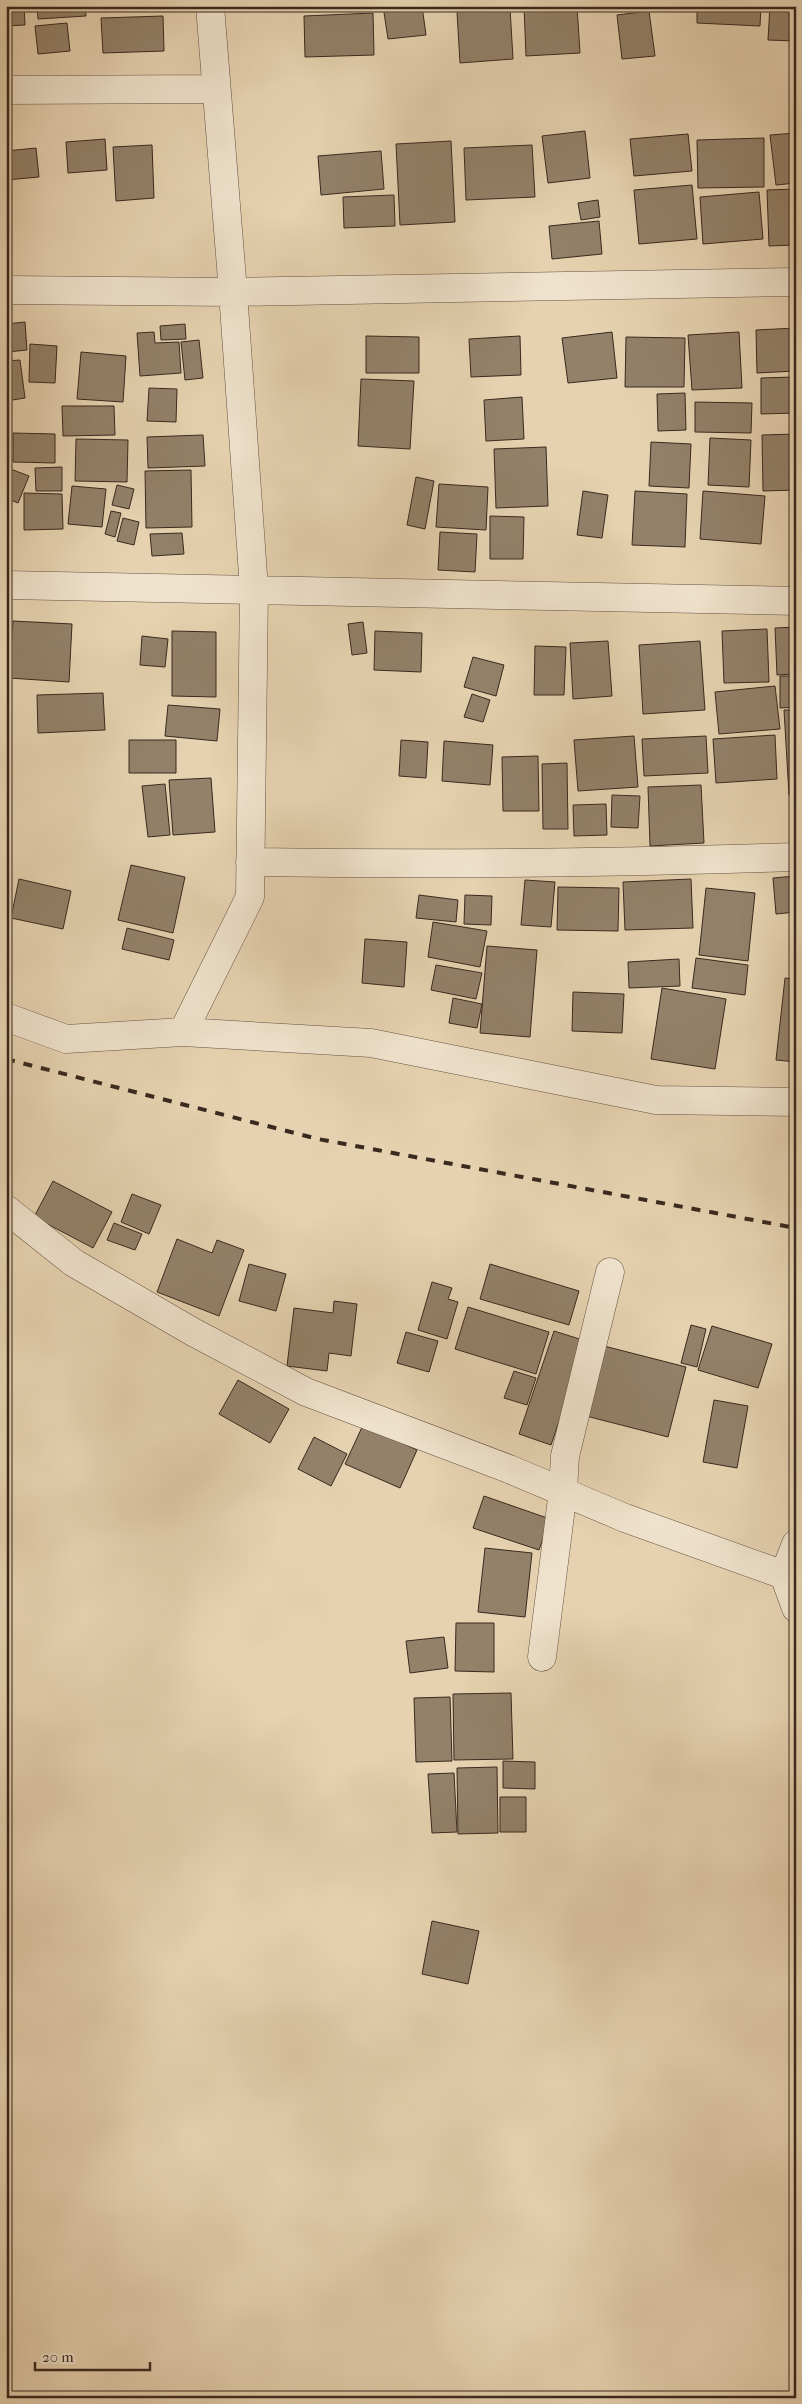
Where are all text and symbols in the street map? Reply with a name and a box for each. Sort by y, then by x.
scale bar [35,2339,150,2371]
text: 20 m [42,2348,74,2366]

